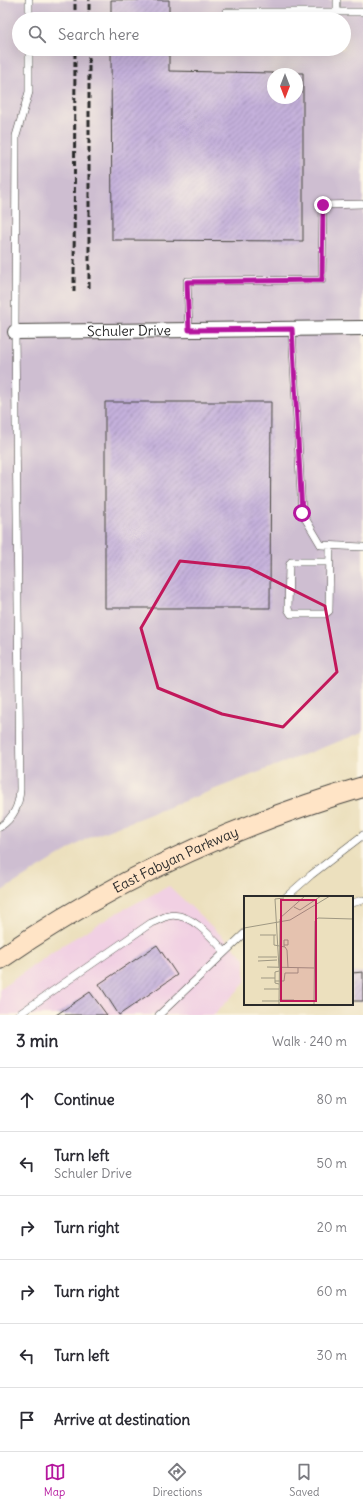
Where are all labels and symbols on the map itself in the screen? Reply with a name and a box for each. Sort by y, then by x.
north arrow [267,68,303,104]
route end [314,196,332,214]
street label: Schuler Drive [87,321,171,340]
route start [293,504,311,522]
street label: East Fabyan Parkway [110,823,241,897]
inset map [244,896,353,1005]

